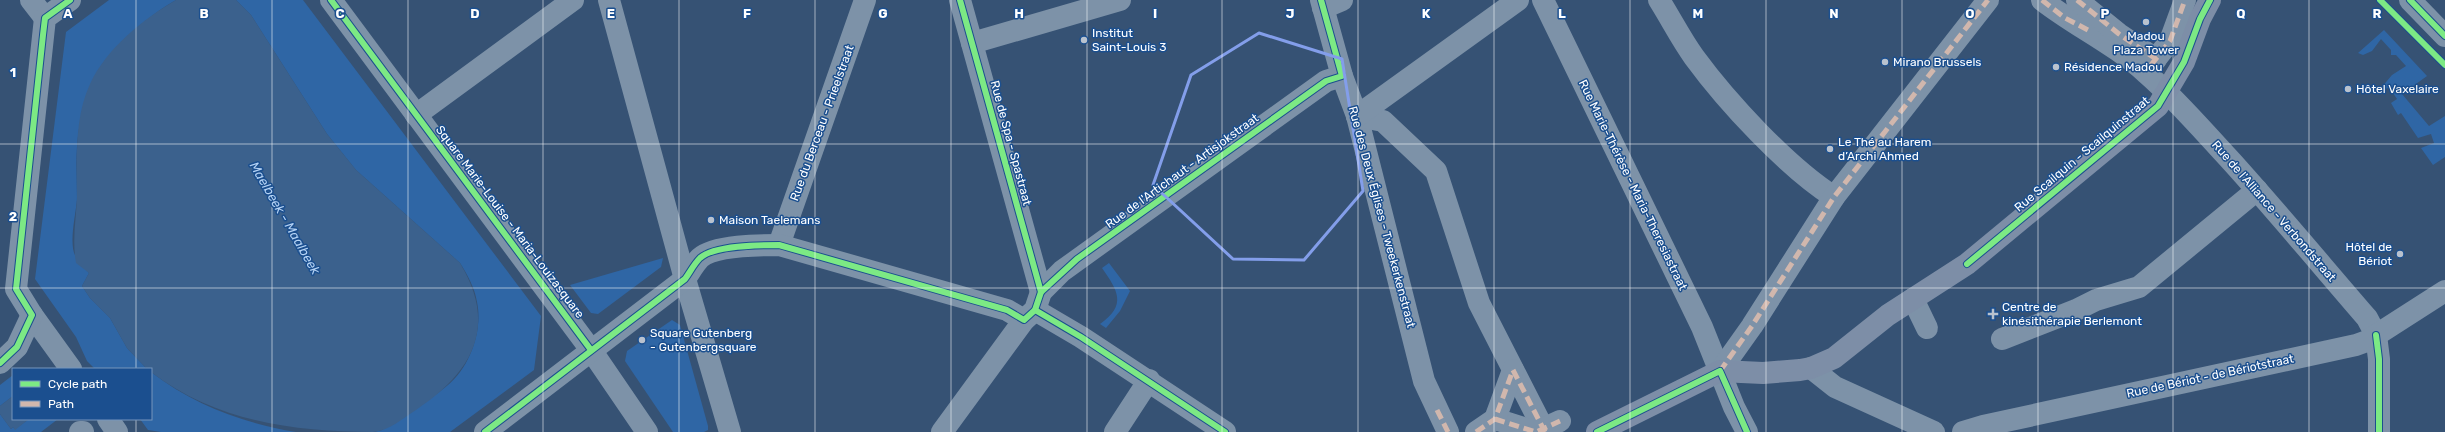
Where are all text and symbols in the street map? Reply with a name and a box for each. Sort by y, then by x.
text: A [63,6,73,21]
text: B [199,6,209,21]
text: C [335,6,345,21]
text: D [470,6,480,21]
text: E [607,6,615,21]
text: F [743,6,751,21]
text: G [878,6,888,21]
text: H [1014,6,1024,21]
text: I [1153,6,1157,21]
text: J [1286,6,1294,21]
text: K [1422,6,1431,21]
text: L [1558,6,1566,21]
text: M [1693,6,1703,21]
text: N [1829,6,1839,21]
text: O [1965,6,1975,21]
text: P [2101,6,2110,21]
text: Q [2236,6,2246,21]
text: R [2373,6,2382,21]
marker: Madou Plaza Tower [2141,17,2151,27]
place label: Institut Saint-Louis 3 [1092,26,1166,54]
place label: Madou Plaza Tower [2113,29,2179,57]
marker: Institut Saint-Louis 3 [1079,35,1089,45]
street label: Rue du Berceau - Prieelstraat [787,43,857,203]
place label: Mirano Brussels [1893,55,1981,69]
marker: Mirano Brussels [1880,57,1890,67]
place label: Résidence Madou [2064,60,2162,74]
marker: Résidence Madou [2051,62,2061,72]
text: 1 [10,65,16,80]
street label: Rue Marie-Thérèse - Maria-Theresiastraat [1576,77,1690,293]
street label: Rue de Spa - Spastraat [988,79,1035,207]
place label: Hôtel Vaxelaire [2356,82,2439,96]
marker: Hôtel Vaxelaire [2343,84,2353,94]
street label: Rue Scailquin - Scailquinstraat [2012,93,2153,215]
street label: Rue des Deux Églises - Tweekerkenstraat [1346,105,1418,330]
street label: Rue de l'Artichaut - Artisjokstraat [1103,111,1262,231]
street label: Square Marie-Louise - Maria-Louizasquare [433,123,587,321]
place label: Le Thé au Harem d’Archi Ahmed [1838,135,1931,163]
street label: Rue de l'Alliance - Verbondstraat [2209,138,2339,284]
marker: Le Thé au Harem d’Archi Ahmed [1825,144,1835,154]
water label: Maelbeek - Maalbeek [247,159,324,277]
text: 2 [9,209,17,224]
place label: Maison Taelemans [719,213,820,227]
marker: Maison Taelemans [706,215,716,225]
place label: Hôtel de Bériot [2345,240,2392,268]
marker: Hôtel de Bériot [2395,249,2405,259]
place label: Centre de kinésithérapie Berlemont [2002,300,2142,328]
marker: Centre de kinésithérapie Berlemont [1987,308,1999,320]
place label: Square Gutenberg - Gutenbergsquare [650,326,757,354]
marker: Square Gutenberg - Gutenbergsquare [637,335,647,345]
street label: Rue de Bériot - de Bériotstraat [2125,351,2295,401]
legend [12,368,152,420]
text: Cycle path [48,377,107,391]
text: Path [48,397,74,411]

